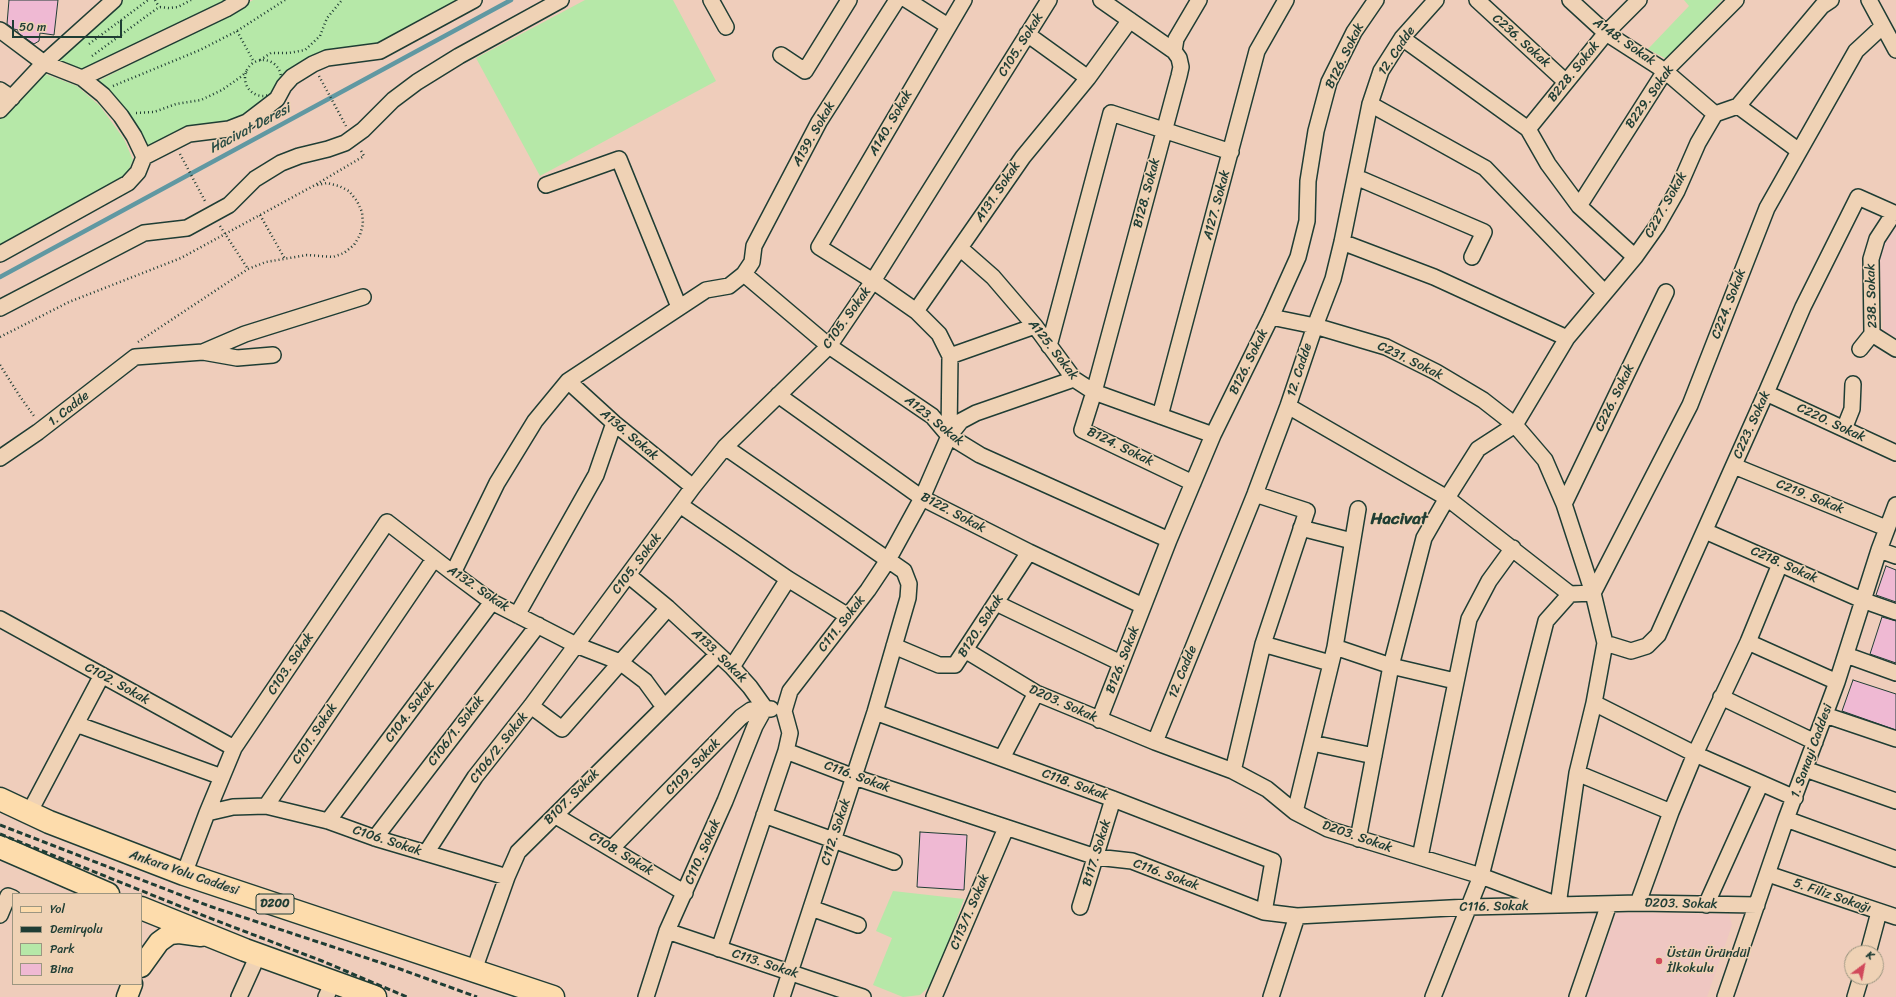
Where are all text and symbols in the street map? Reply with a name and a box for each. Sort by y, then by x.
street label: C105. Sokak [995,10,1047,80]
street label: C236. Sokak [1489,11,1553,71]
scale bar [14,12,124,38]
street label: A148. Sokak [1590,15,1658,69]
text: 50 m [19,16,46,38]
street label: B126. Sokak [1322,21,1368,91]
street label: 12. Cadde [1375,24,1419,78]
street label: B228. Sokak [1545,39,1603,105]
street label: B229. Sokak [1623,62,1677,132]
street label: A140. Sokak [866,88,916,158]
street label: A139. Sokak [789,99,839,169]
water label: Hacivat Deresi [207,101,293,157]
street label: B128. Sokak [1130,156,1164,230]
street label: A131. Sokak [972,159,1024,225]
street label: A127. Sokak [1200,168,1234,242]
street label: C227. Sokak [1641,169,1691,241]
street label: 238. Sokak [1863,263,1881,329]
street label: C224. Sokak [1709,267,1749,341]
street label: C105. Sokak [819,284,875,352]
street label: A125. Sokak [1025,317,1081,383]
street label: B126. Sokak [1226,327,1272,397]
street label: C231. Sokak [1375,338,1445,384]
street label: 12. Cadde [1284,341,1316,399]
street label: C226. Sokak [1592,362,1638,434]
street label: 1. Cadde [45,388,93,430]
street label: C223. Sokak [1730,389,1774,461]
street label: A123. Sokak [901,393,967,449]
street label: C220. Sokak [1794,400,1868,446]
street label: A136. Sokak [597,406,661,464]
street label: B124. Sokak [1084,424,1156,470]
street label: C219. Sokak [1774,476,1846,518]
street label: B122. Sokak [918,489,988,537]
district label: Hacivat [1370,510,1428,530]
street label: C105. Sokak [609,530,665,598]
street label: C218. Sokak [1748,543,1820,587]
street label: A132. Sokak [444,563,512,615]
street label: B120. Sokak [955,592,1007,660]
street label: C111. Sokak [815,593,869,655]
street label: B126. Sokak [1103,624,1143,696]
street label: A133. Sokak [688,626,750,686]
street label: C103. Sokak [265,630,317,698]
street label: 12. Cadde [1165,643,1201,701]
street label: C102. Sokak [82,660,152,708]
street label: C104. Sokak [382,678,438,746]
street label: D203. Sokak [1026,682,1100,726]
street label: C106/1. Sokak [425,693,487,769]
street label: C101. Sokak [289,701,341,767]
street label: 1. Sanayi Caddesi [1788,702,1836,800]
street label: C106/2. Sokak [466,709,532,787]
street label: C109. Sokak [662,736,724,798]
street label: C116. Sokak [822,758,892,796]
street label: B107. Sokak [541,766,603,828]
street label: C118. Sokak [1040,766,1110,804]
street label: C112. Sokak [818,797,854,867]
street label: C110. Sokak [682,817,724,887]
street label: B117. Sokak [1079,818,1115,888]
street label: D203. Sokak [1320,818,1394,856]
street label: C106. Sokak [350,823,424,859]
street label: C108. Sokak [586,829,656,879]
street label: Ankara Yolu Caddesi [127,847,241,899]
street label: C116. Sokak [1131,856,1201,894]
street label: C113/1. Sokak [947,872,993,952]
street label: 5. Filiz Sokağı [1791,875,1873,917]
legend [12,893,142,985]
road number: D200 [256,894,294,914]
street label: D203. Sokak [1644,896,1718,912]
text: Yol [50,898,65,920]
street label: C116. Sokak [1459,899,1529,915]
text: Demiryolu [50,918,103,940]
text: Park [50,938,75,960]
north arrow [1844,945,1884,985]
text: K [1862,945,1878,965]
street label: C113. Sokak [730,946,800,982]
place label: Üstün Üründül İlkokulu [1667,946,1750,977]
marker: Üstün Üründül İlkokulu [1654,956,1664,966]
text: Bina [50,958,73,980]

